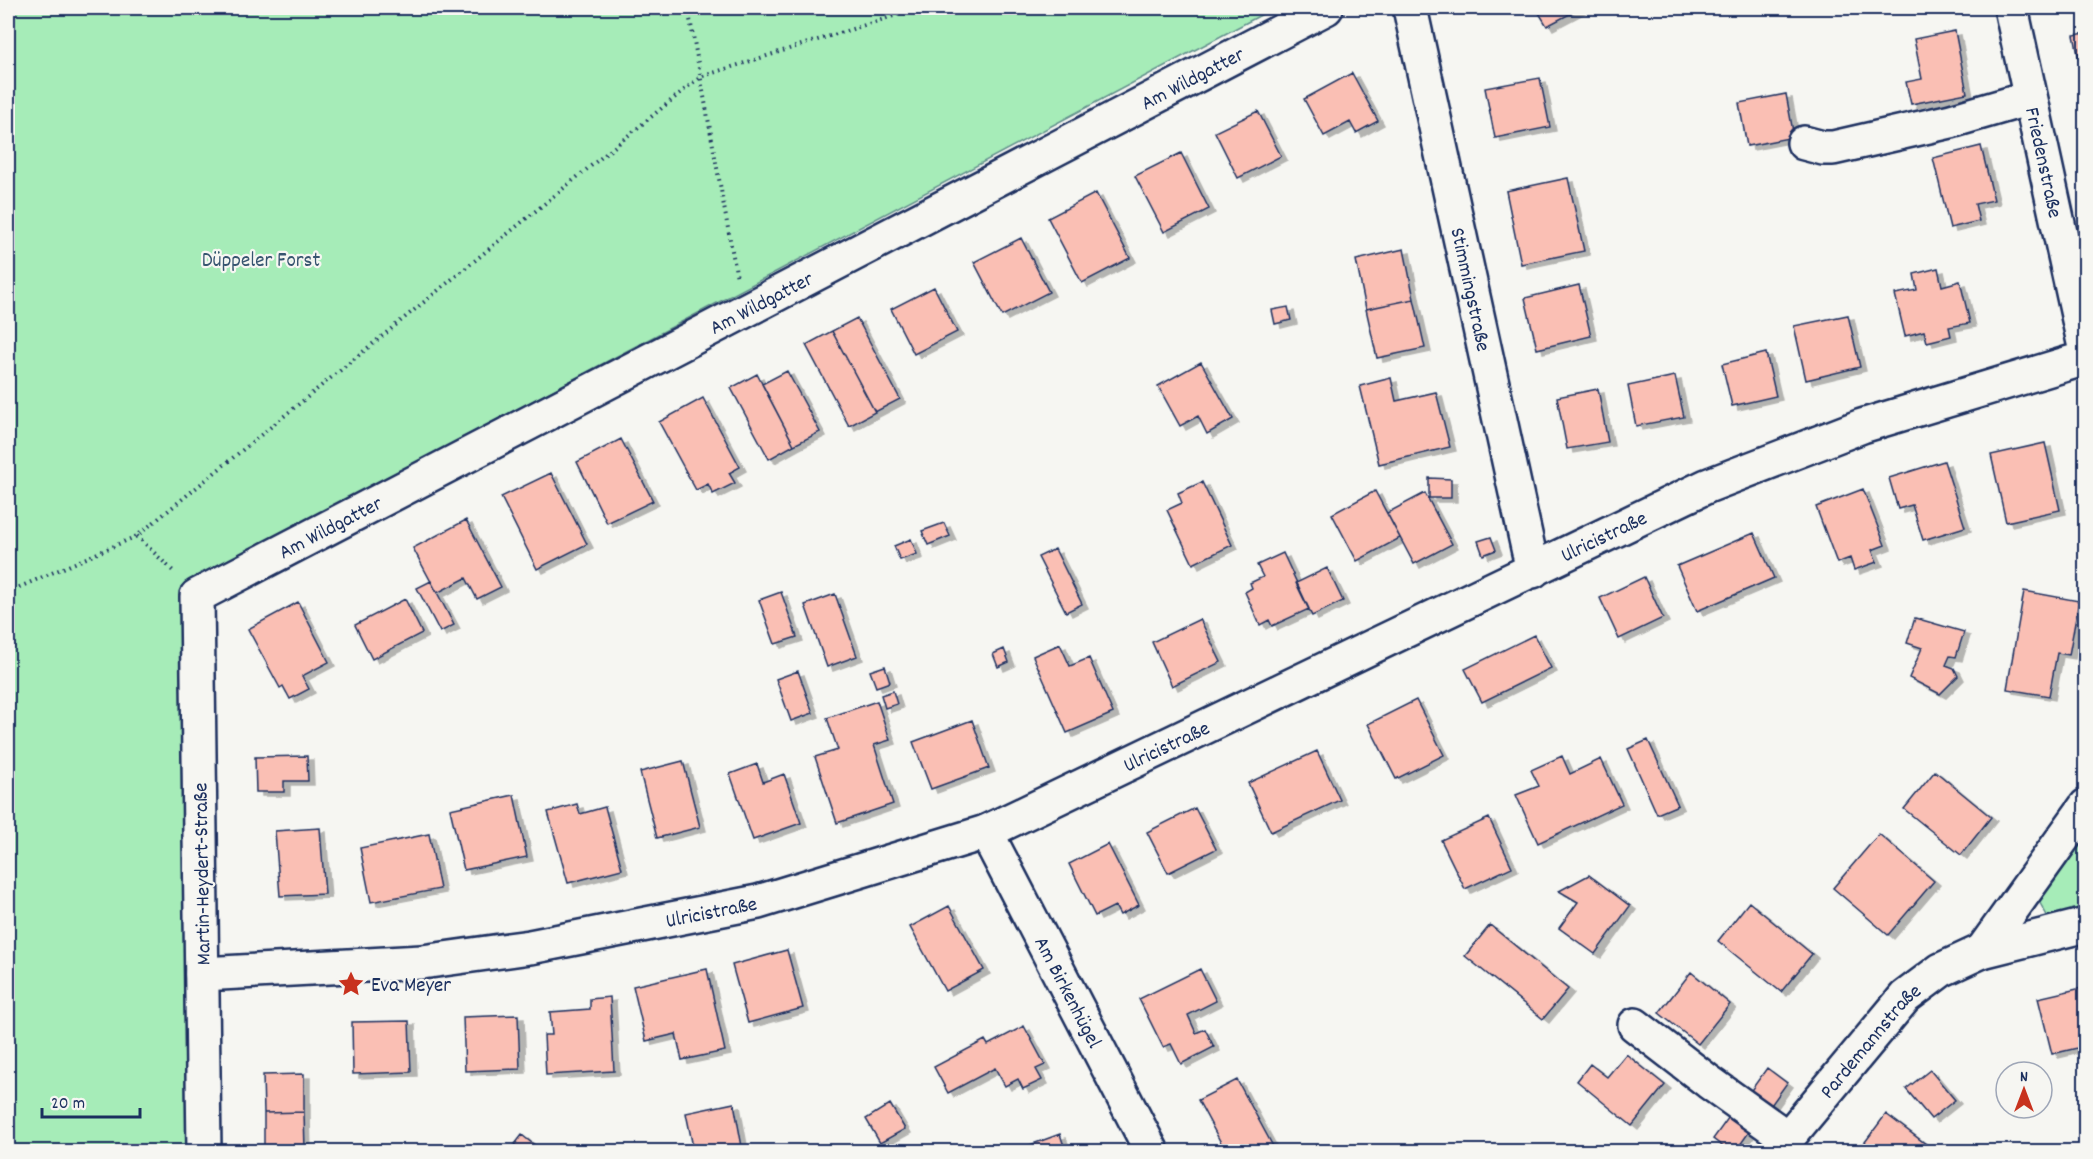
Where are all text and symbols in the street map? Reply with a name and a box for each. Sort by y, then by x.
street label: Am Wildgatter [1136,41,1251,120]
street label: Friedenstraße [2015,105,2068,221]
street label: Stimmingstraße [1440,225,1497,355]
park label: Düppeler Forst [202,247,320,277]
street label: Am Wildgatter [705,265,820,344]
street label: Am Wildgatter [274,490,389,569]
street label: Ulricistraße [1556,505,1653,572]
street label: Ulricistraße [1119,715,1216,782]
street label: Martin-Heydert-Straße [187,782,221,966]
street label: Ulricistraße [663,891,760,938]
street label: Am Birkenhügel [1025,932,1108,1054]
place icon: Eva Meyer [336,969,366,999]
place label: Eva Meyer [371,972,451,1002]
street label: Pardemannstraße [1814,978,1929,1106]
north arrow [1994,1060,2054,1120]
text: N [2020,1066,2028,1089]
scale bar [42,1081,140,1119]
text: 20 m [51,1092,85,1117]

